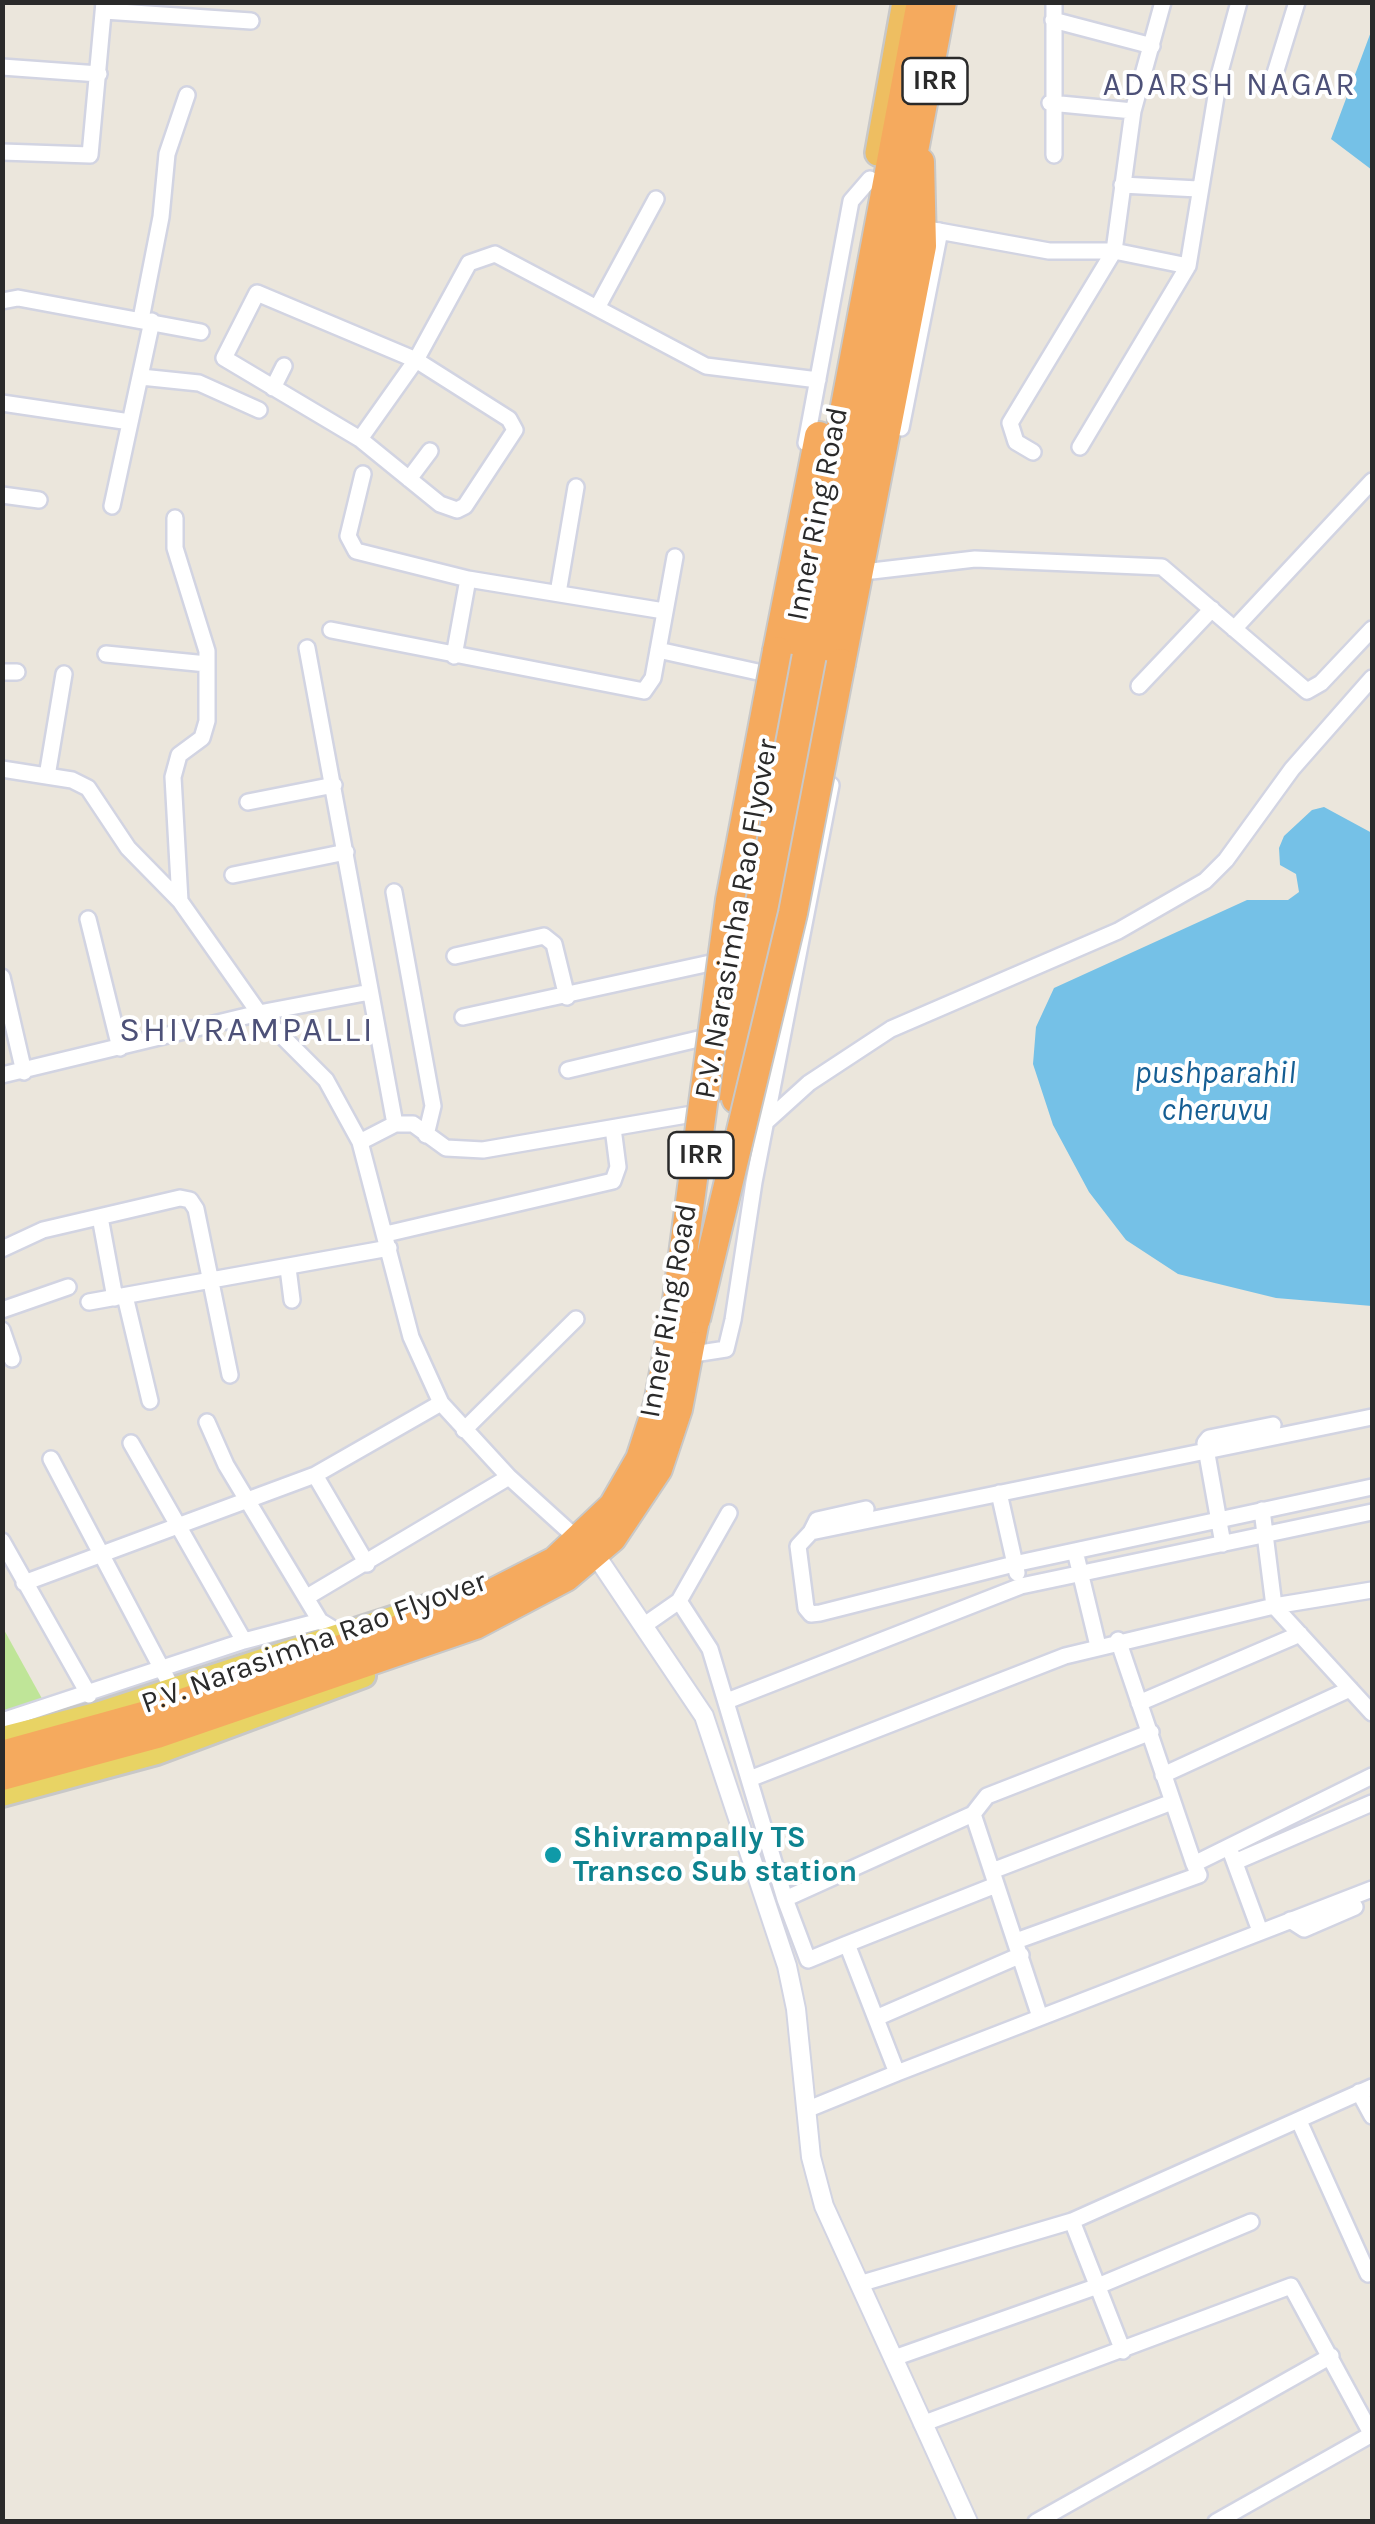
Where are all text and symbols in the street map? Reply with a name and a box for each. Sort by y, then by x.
road number: IRR [902,58,968,104]
district label: ADARSH NAGAR [1103,67,1357,105]
street label: Inner Ring Road [780,404,856,624]
street label: P.V. Narasimha Rao Flyover [688,736,786,1102]
district label: SHIVRAMPALLI [119,1010,375,1052]
water label: pushparahil cheruvu [1134,1055,1296,1130]
road number: IRR [668,1132,734,1178]
street label: Inner Ring Road [632,1201,706,1421]
street label: P.V. Narasimha Rao Flyover [137,1564,491,1722]
place label: Shivrampally TS Transco Sub station [573,1820,857,1890]
marker: Shivrampally TS Transco Sub station [542,1844,564,1866]

